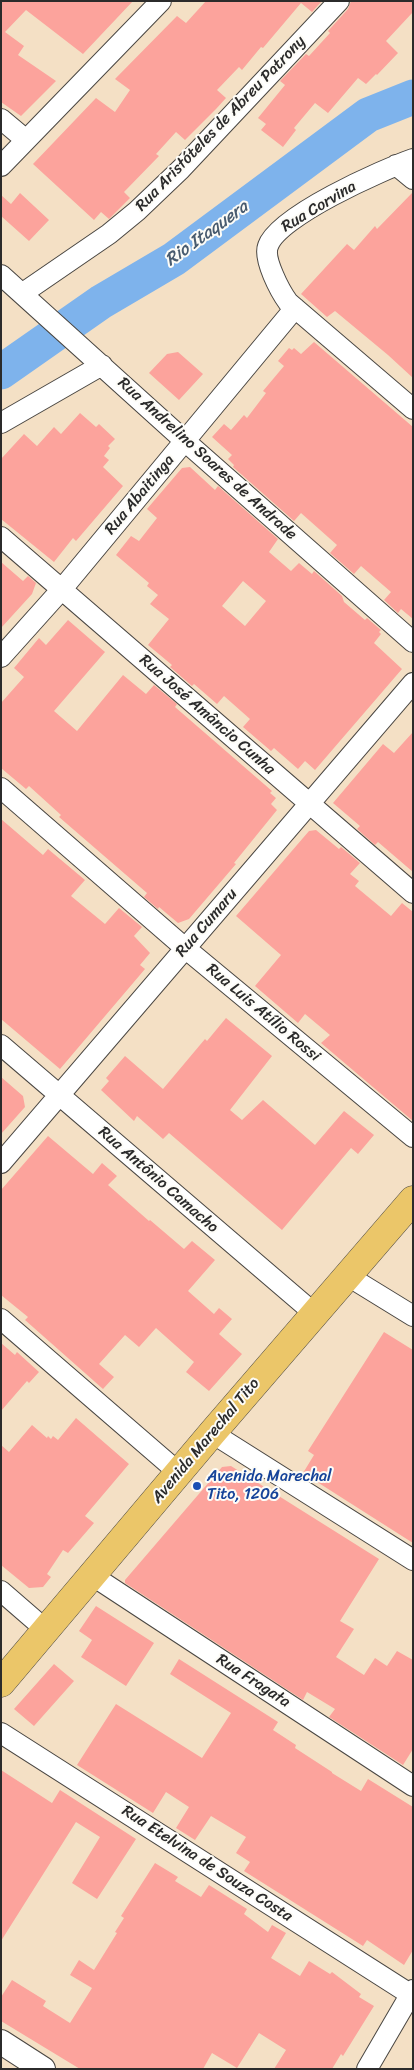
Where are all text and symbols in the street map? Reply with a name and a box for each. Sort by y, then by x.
street label: Rua Aristóteles de Abreu Patrony [132,32,310,216]
street label: Rua Corvina [278,177,360,237]
water label: Rio Itaquera [161,197,253,271]
street label: Rua Andrelino Soares de Andrade [114,374,300,544]
street label: Rua Abaitinga [101,451,179,539]
street label: Rua José Amâncio Cunha [135,651,279,779]
street label: Rua Cumaru [172,885,242,961]
street label: Rua Luis Atílio Rossi [202,960,324,1066]
street label: Rua Antônio Camacho [94,1123,222,1237]
street label: Avenida Marechal Tito [148,1375,264,1507]
place label: Avenida Marechal Tito, 1206 [207,1467,332,1505]
marker: Avenida Marechal Tito, 1206 [191,1480,203,1492]
street label: Rua Fragata [212,1650,294,1712]
street label: Rua Etelvina de Souza Costa [118,1802,296,1926]

